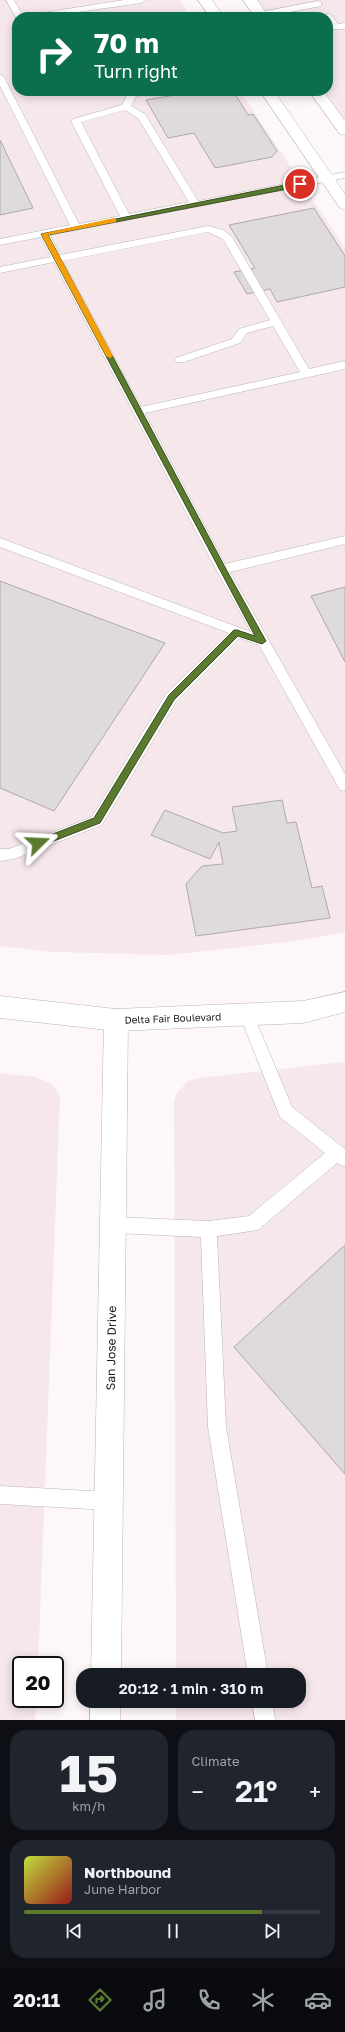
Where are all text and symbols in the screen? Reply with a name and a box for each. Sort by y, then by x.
text: 70 m [94,26,159,59]
icon: right [28,28,80,80]
text: Turn right [94,60,178,82]
pin [283,167,317,201]
icon: arrive [289,173,311,195]
position arrow [17,822,59,864]
street label: Delta Fair Boulevard [124,1010,222,1026]
street label: San Jose Drive [103,1305,119,1391]
speed limit sign: 20 [12,1656,64,1708]
text: 20:12 · 1 min · 310 m [119,1679,263,1697]
text: 15 [59,1741,118,1803]
text: Climate [192,1753,239,1769]
text: 21° [235,1773,278,1809]
text: − [192,1778,204,1805]
text: + [309,1778,321,1805]
text: km/h [72,1798,105,1814]
text: Northbound [84,1863,171,1881]
text: June Harbor [84,1881,161,1897]
icon: previous [63,1920,85,1942]
icon: pause [162,1920,184,1942]
icon: next [261,1920,283,1942]
icon: directions [86,1986,114,2014]
icon: music [141,1986,169,2014]
icon: phone [195,1986,223,2014]
icon: climate [249,1986,277,2014]
icon: car [304,1986,332,2014]
text: 20:11 [13,1989,60,2011]

